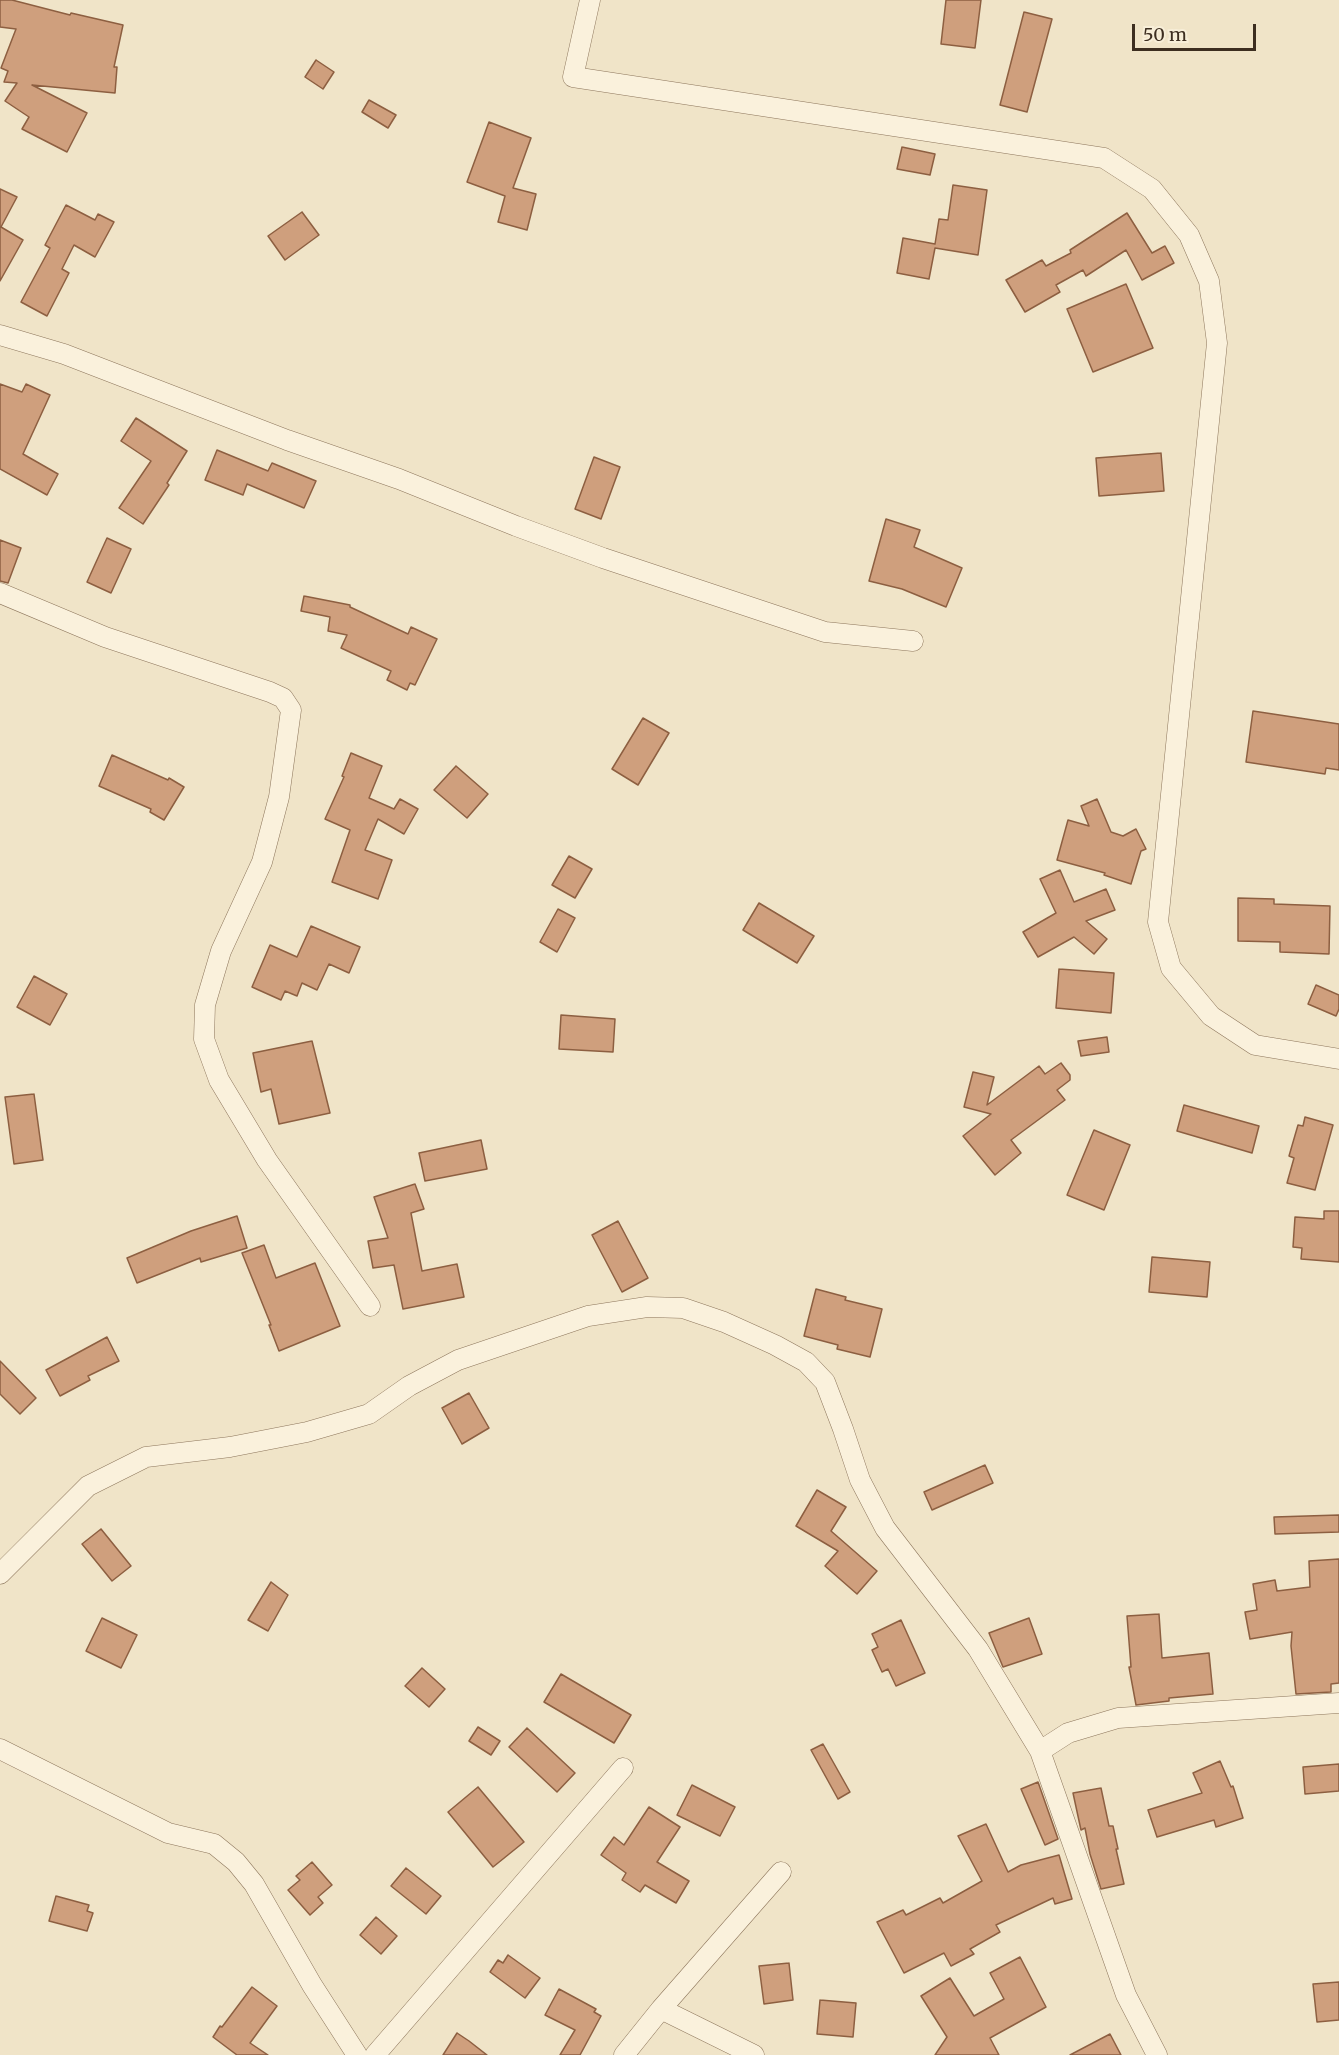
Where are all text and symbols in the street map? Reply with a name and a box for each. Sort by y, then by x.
scale bar [1135,12,1260,50]
text: 50 m [1143,23,1187,46]

